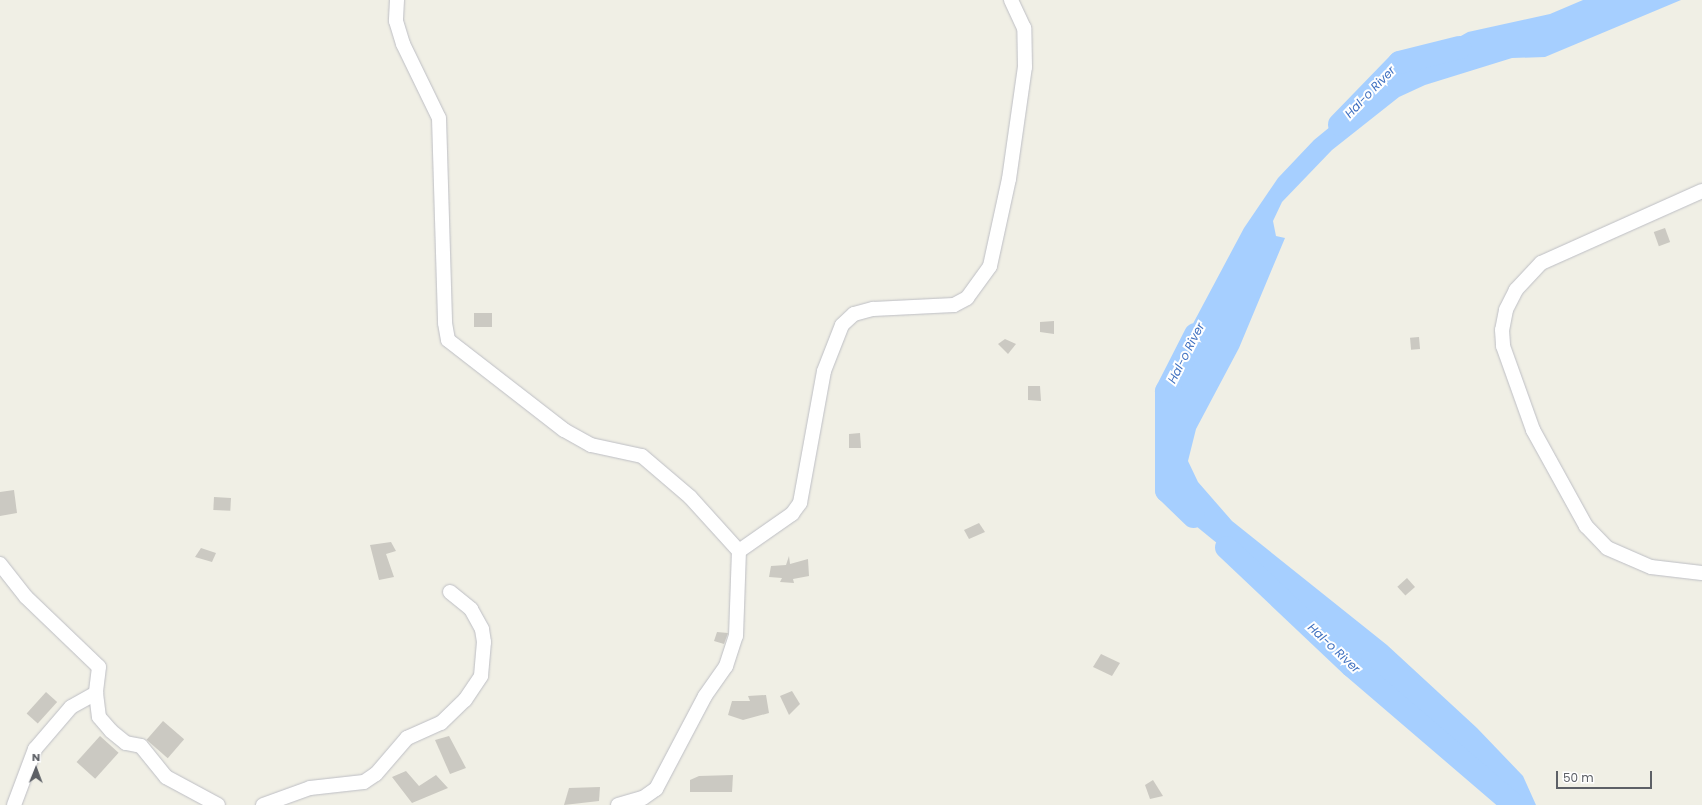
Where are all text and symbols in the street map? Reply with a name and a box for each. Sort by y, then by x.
water label: Hal-o River [1342,63,1398,121]
water label: Hal-o River [1165,320,1207,386]
water label: Hal-o River [1305,620,1363,676]
north arrow [16,749,56,789]
text: N [32,749,40,765]
scale bar [1558,763,1654,789]
text: 50 m [1563,769,1594,786]

